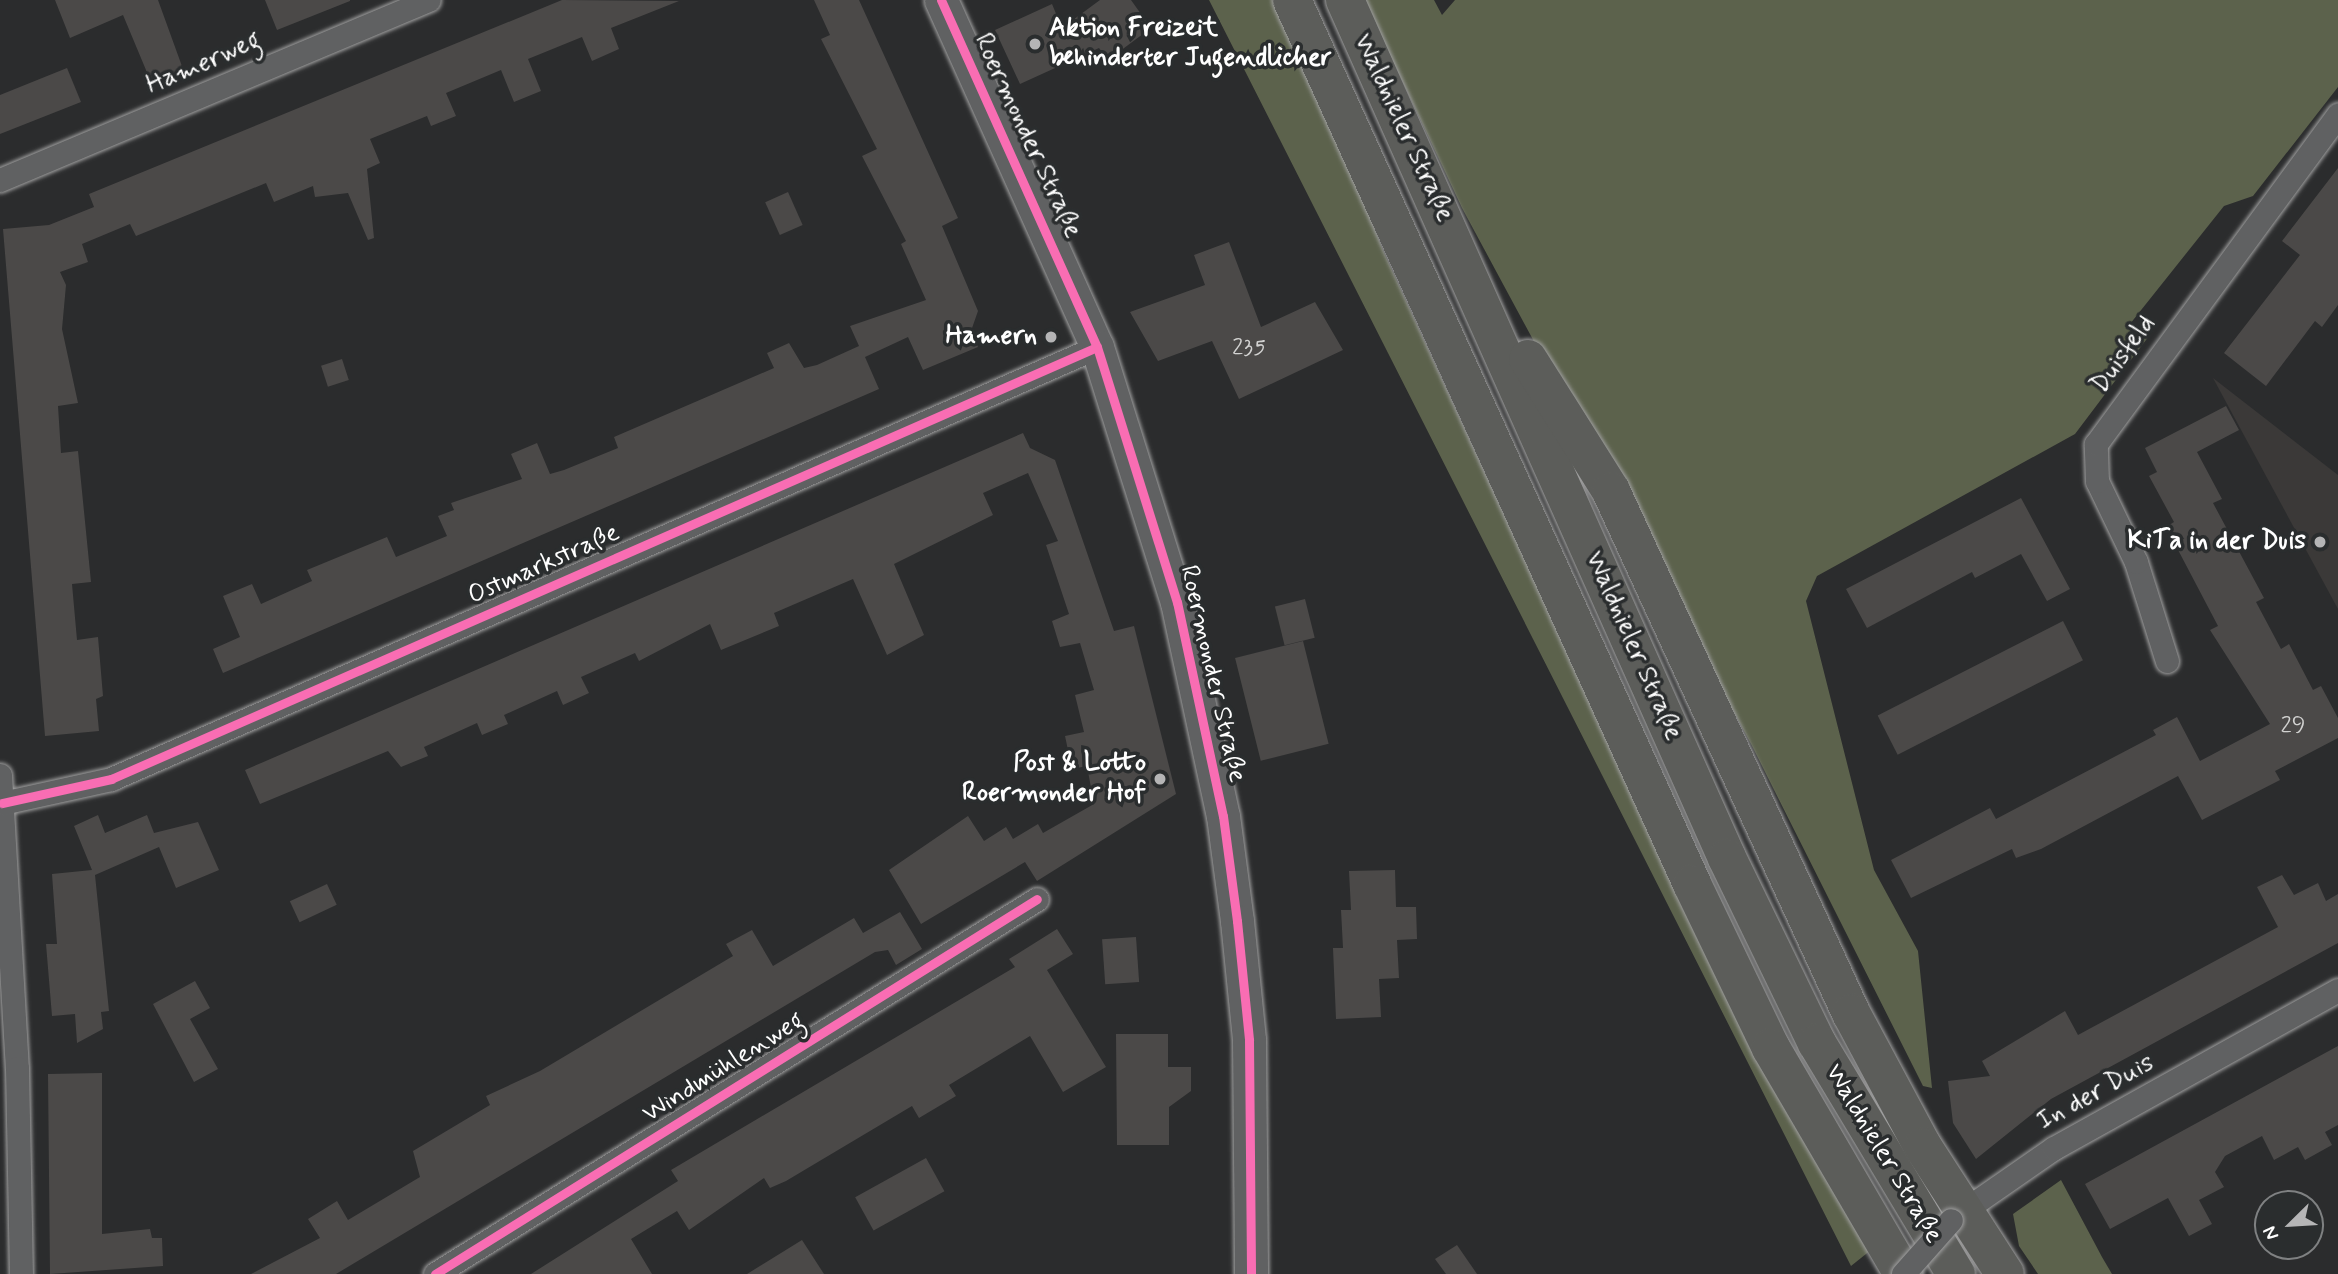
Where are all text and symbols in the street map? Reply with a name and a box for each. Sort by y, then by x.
place label: Aktion Freizeit behinderter Jugendlicher [1049,13,1332,74]
street label: Hamerweg [142,26,266,102]
street label: Roermonder Straße [966,29,1088,243]
street label: Waldnieler Straße [1346,29,1460,227]
marker: Aktion Freizeit behinderter Jugendlicher [1027,36,1043,52]
street label: Duisfeld [2085,310,2163,400]
place label: Hamern [946,321,1037,353]
marker: Hamern [1043,329,1059,345]
house number: 235 [1232,334,1266,362]
street label: Ostmarkstraße [463,518,625,612]
place label: KiTa in der Duis [2128,526,2306,558]
marker: KiTa in der Duis [2312,534,2328,550]
street label: Waldnieler Straße [1577,547,1689,745]
street label: Roermonder Straße [1172,562,1252,786]
house number: 29 [2281,712,2305,740]
place label: Post & Lotto Roermonder Hof [961,748,1146,810]
marker: Post & Lotto Roermonder Hof [1152,771,1168,787]
street label: Windmühlenweg [637,1006,811,1130]
street label: In der Duis [2034,1049,2158,1137]
street label: Waldnieler Straße [1817,1059,1949,1249]
north arrow [2254,1190,2324,1260]
text: N [2257,1222,2285,1244]

